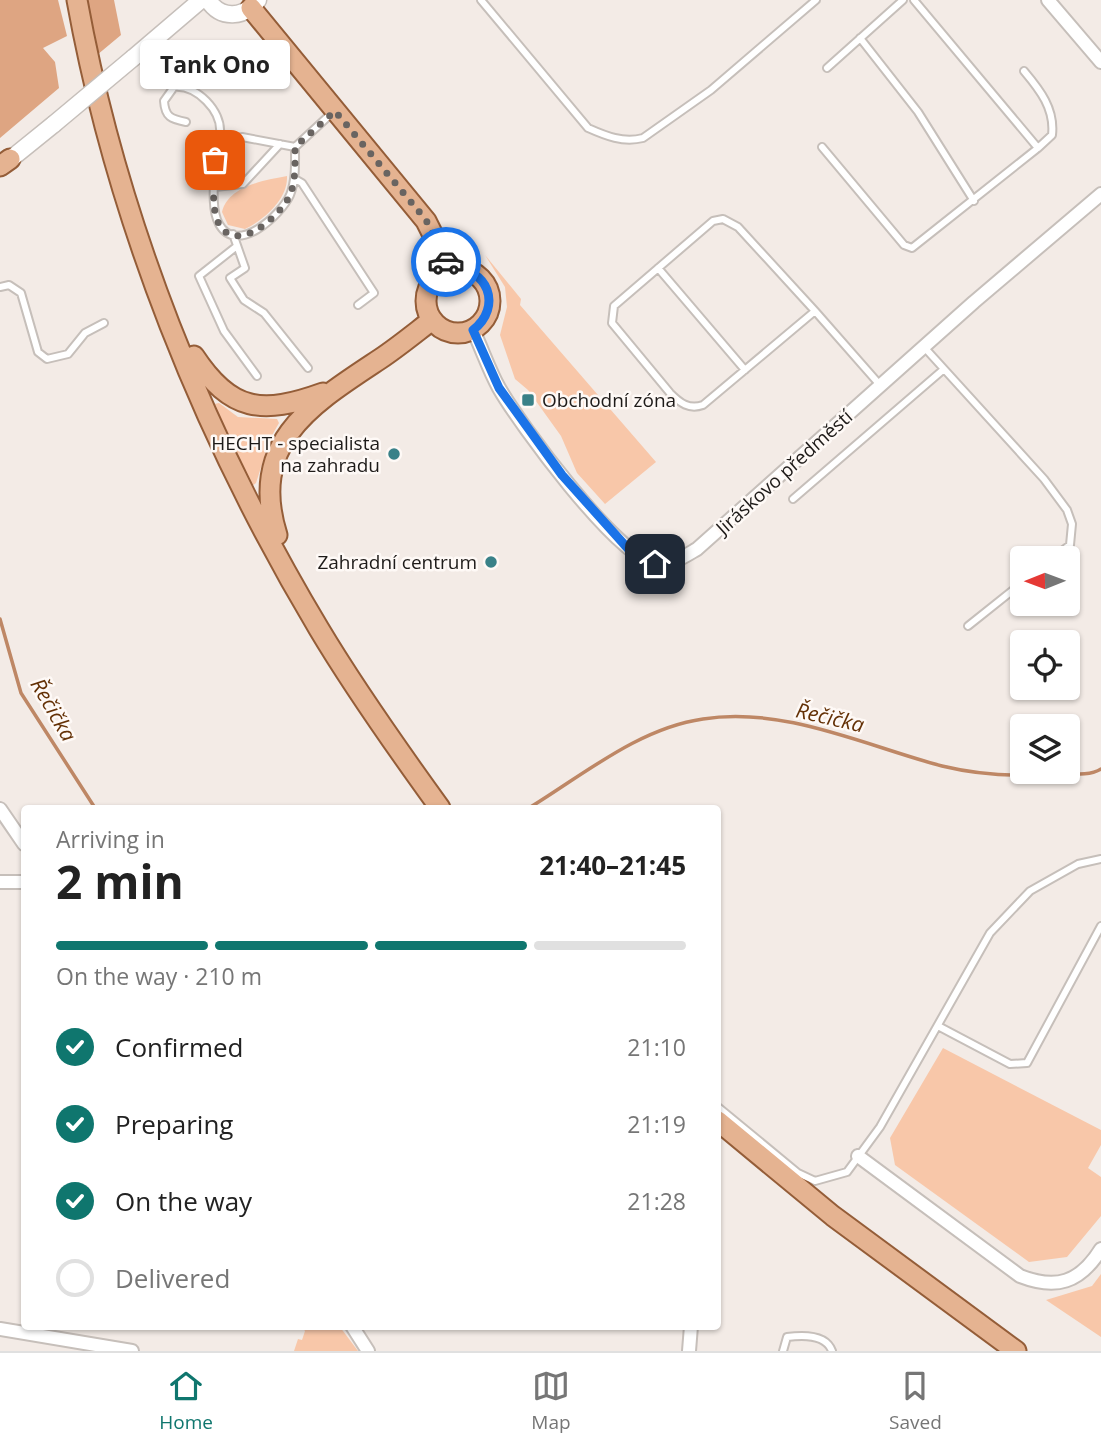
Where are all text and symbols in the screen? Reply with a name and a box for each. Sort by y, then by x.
callout: Tank Ono [140,41,290,90]
text: Tank Ono [160,48,270,80]
pin [185,130,245,190]
icon: bag [196,141,234,179]
courier [411,227,481,297]
icon: car [427,243,465,281]
place label: Obchodní zóna [542,387,676,413]
marker: Obchodní zóna [520,392,536,408]
street label: Jiráskovo předměstí [709,403,859,542]
place label: HECHT - specialista na zahradu [211,430,380,478]
marker: HECHT - specialista na zahradu [386,446,402,462]
pin [625,534,685,594]
icon: home [636,545,674,583]
north arrow [1010,546,1080,616]
map controls [1010,546,1080,784]
place label: Zahradní centrum [317,549,477,575]
marker: Zahradní centrum [483,554,499,570]
button: locate [1010,630,1080,700]
water label: Řečička [25,673,83,746]
water label: Řečička [793,696,867,738]
button: layers [1010,714,1080,784]
text: Arriving in [56,823,165,855]
text: 21:40–21:45 [539,847,686,883]
text: 2 min [56,850,184,912]
text: On the way · 210 m [56,960,262,992]
icon: check [56,1028,94,1066]
text: Confirmed [115,1029,243,1065]
text: 21:10 [627,1031,686,1063]
icon: check [56,1105,94,1143]
text: Preparing [115,1106,233,1142]
text: 21:19 [627,1108,686,1140]
icon: check [56,1182,94,1220]
text: On the way [115,1183,252,1219]
text: 21:28 [627,1185,686,1217]
text: Delivered [115,1260,230,1296]
tab: Home [159,1367,213,1435]
tab: Map [531,1367,571,1435]
tab: Saved [889,1367,942,1435]

